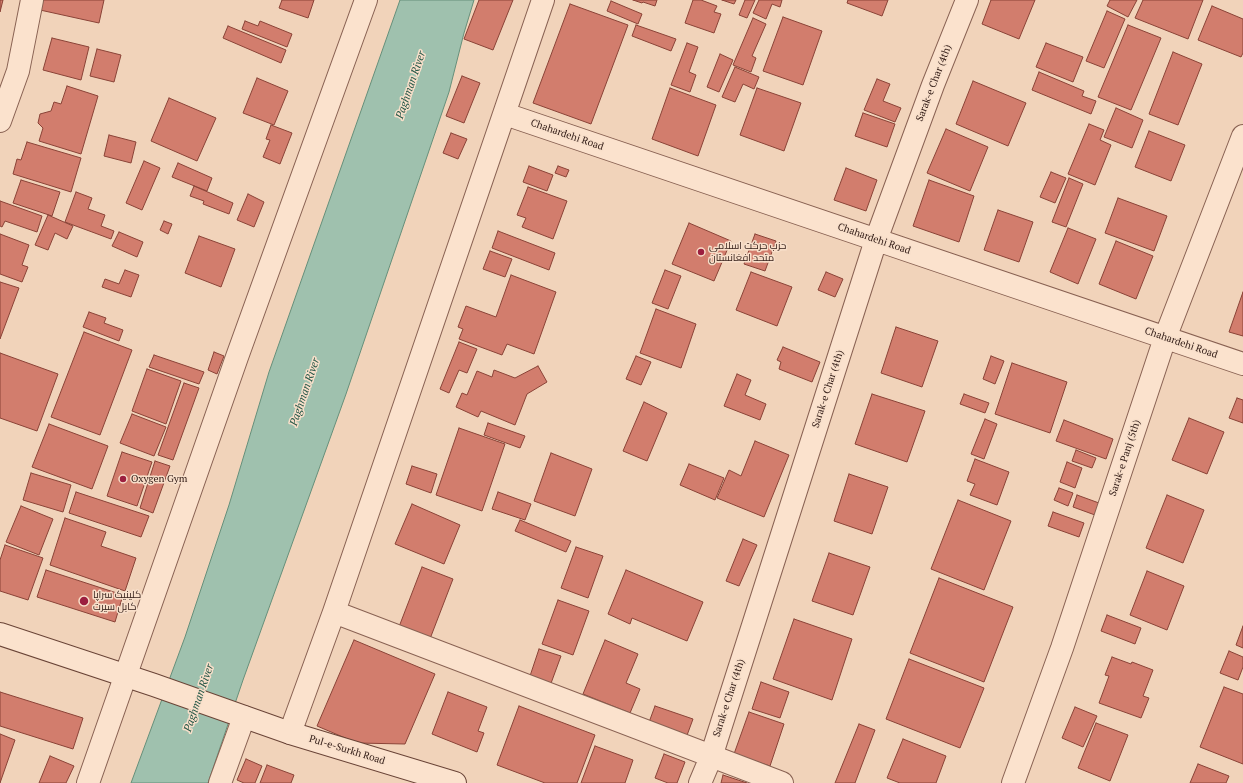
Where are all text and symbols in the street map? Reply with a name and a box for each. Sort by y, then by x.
street label: Sarak-e Char (4th) [914,43,954,123]
water label: Paghman River [393,49,429,121]
street label: Chahardehi Road [529,117,605,153]
street label: Chahardehi Road [836,221,912,257]
place label: حزب حرکت اسلامی متحد افغانستان [709,240,786,264]
marker: حزب حرکت اسلامی متحد افغانستان [696,247,706,257]
street label: Chahardehi Road [1143,325,1219,361]
street label: Sarak-e Char (4th) [810,349,846,429]
water label: Paghman River [287,356,323,428]
street label: Sarak-e Panj (5th) [1107,418,1143,498]
place label: Oxygen Gym [131,473,187,485]
marker: Oxygen Gym [118,474,128,484]
place label: کلینیک سراپا کابل سیرت [93,589,141,612]
marker: کلینیک سراپا کابل سیرت [78,595,90,607]
street label: Sarak-e Char (4th) [711,658,747,738]
water label: Paghman River [181,662,217,734]
street label: Pul-e-Surkh Road [308,733,386,767]

